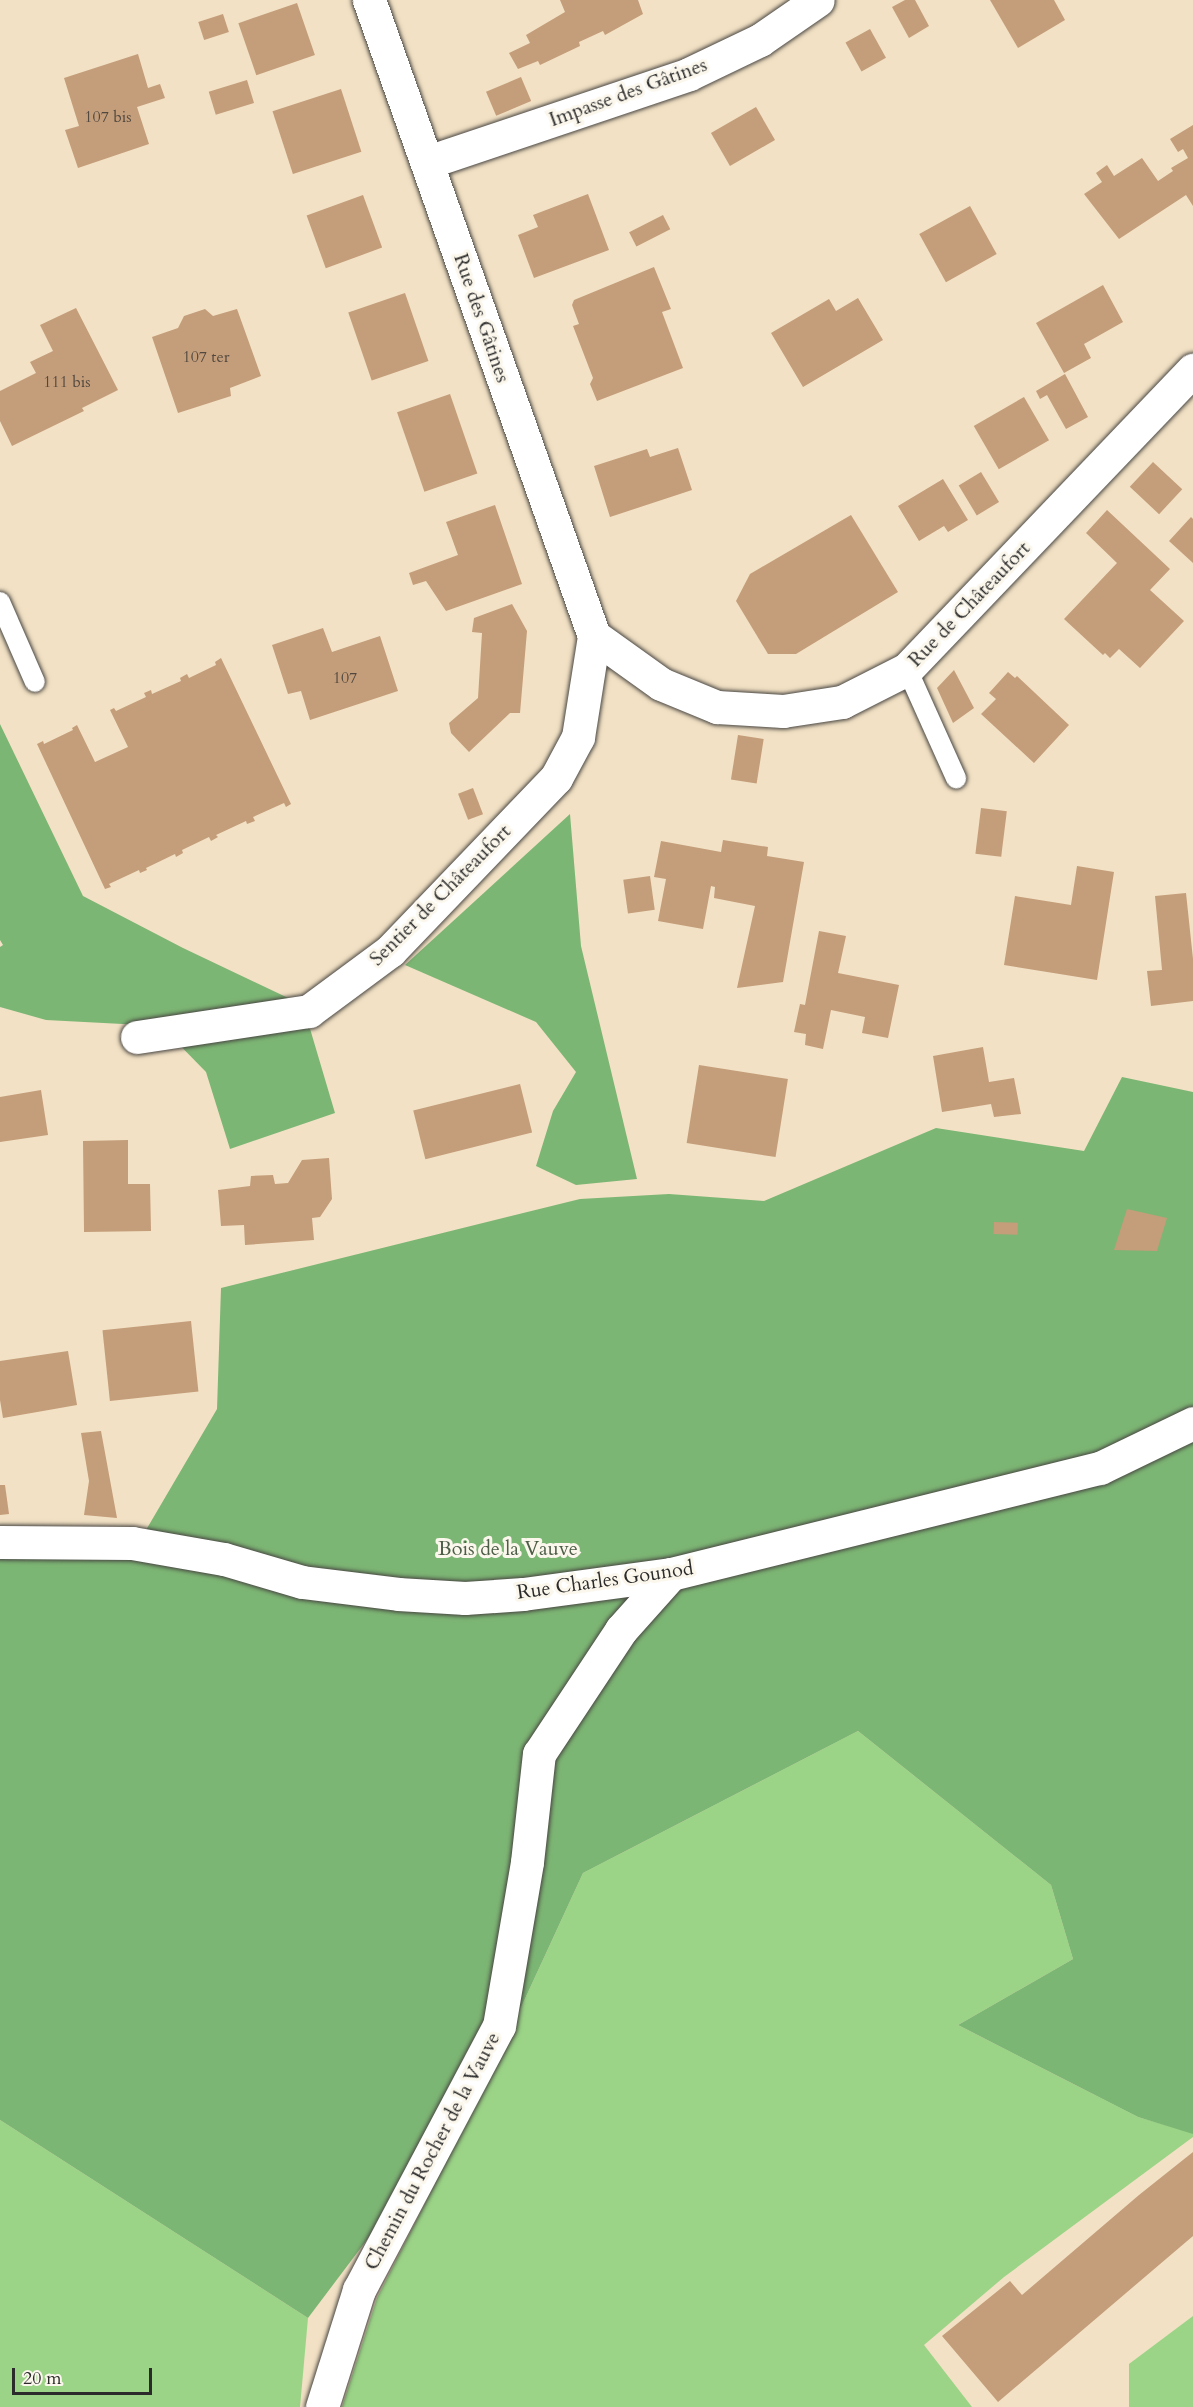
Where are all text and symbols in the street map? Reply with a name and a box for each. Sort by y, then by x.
street label: Impasse des Gâtines [546,52,710,132]
house number: 107 bis [84,107,132,127]
street label: Rue des Gâtines [449,250,515,386]
house number: 107 ter [182,347,230,367]
house number: 111 bis [43,372,91,392]
street label: Rue de Châteaufort [903,536,1035,672]
house number: 107 [333,668,357,688]
street label: Sentier de Châteaufort [364,819,516,971]
park label: Bois de la Vauve [438,1536,578,1560]
street label: Rue Charles Gounod [515,1556,695,1604]
street label: Chemin du Rocher de la Vauve [359,2028,505,2274]
scale bar [15,2356,154,2394]
text: 20 m [23,2366,62,2391]

